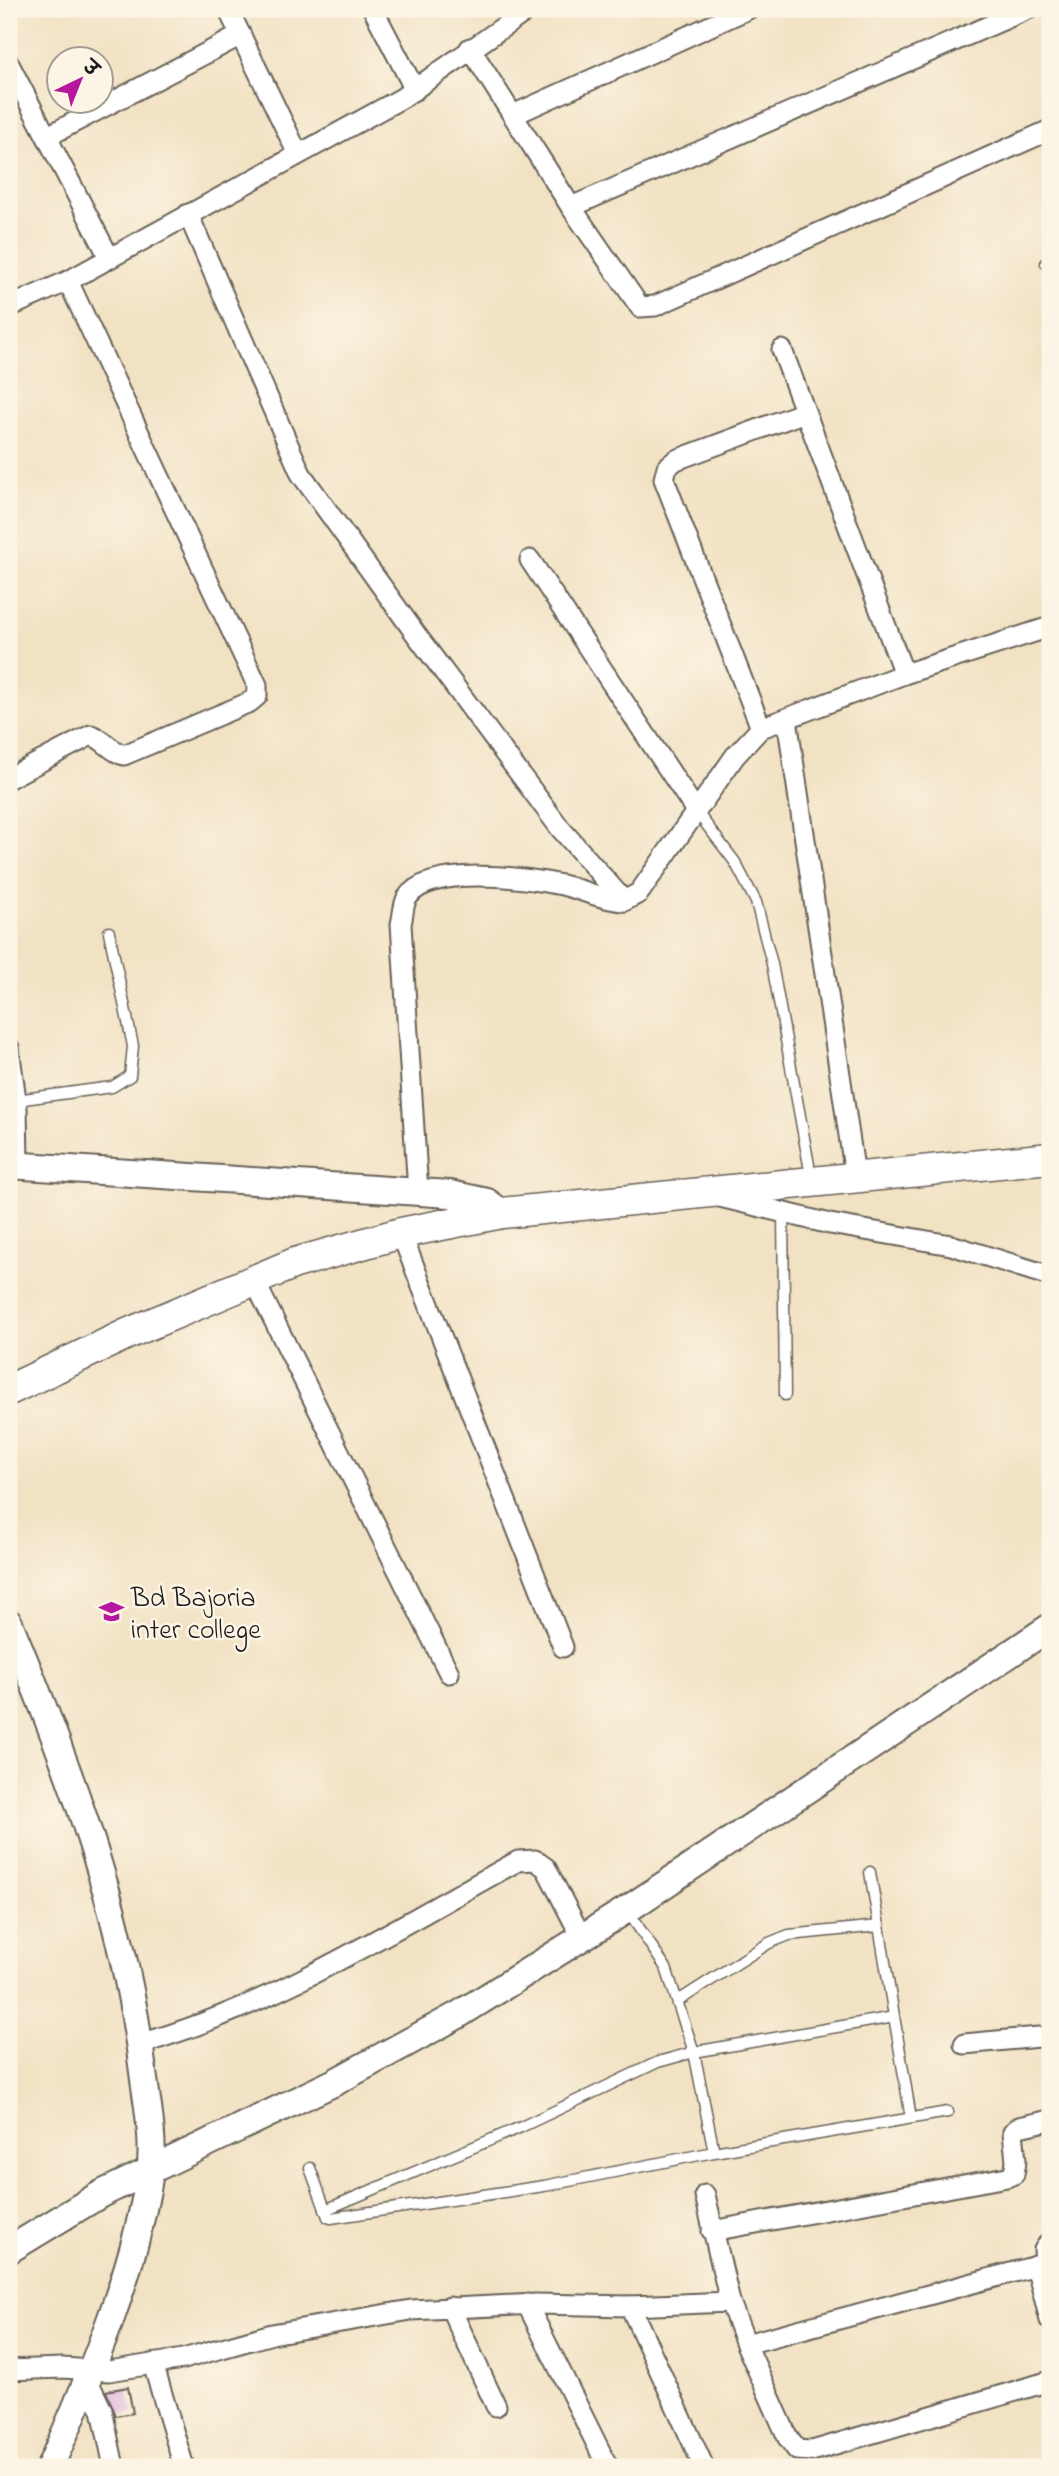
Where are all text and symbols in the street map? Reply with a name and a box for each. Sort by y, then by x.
north arrow [46,46,116,116]
text: उ [75,54,105,85]
place label: Bd Bajoria inter college [130,1579,261,1652]
school or university icon: Bd Bajoria inter college [97,1598,125,1626]

